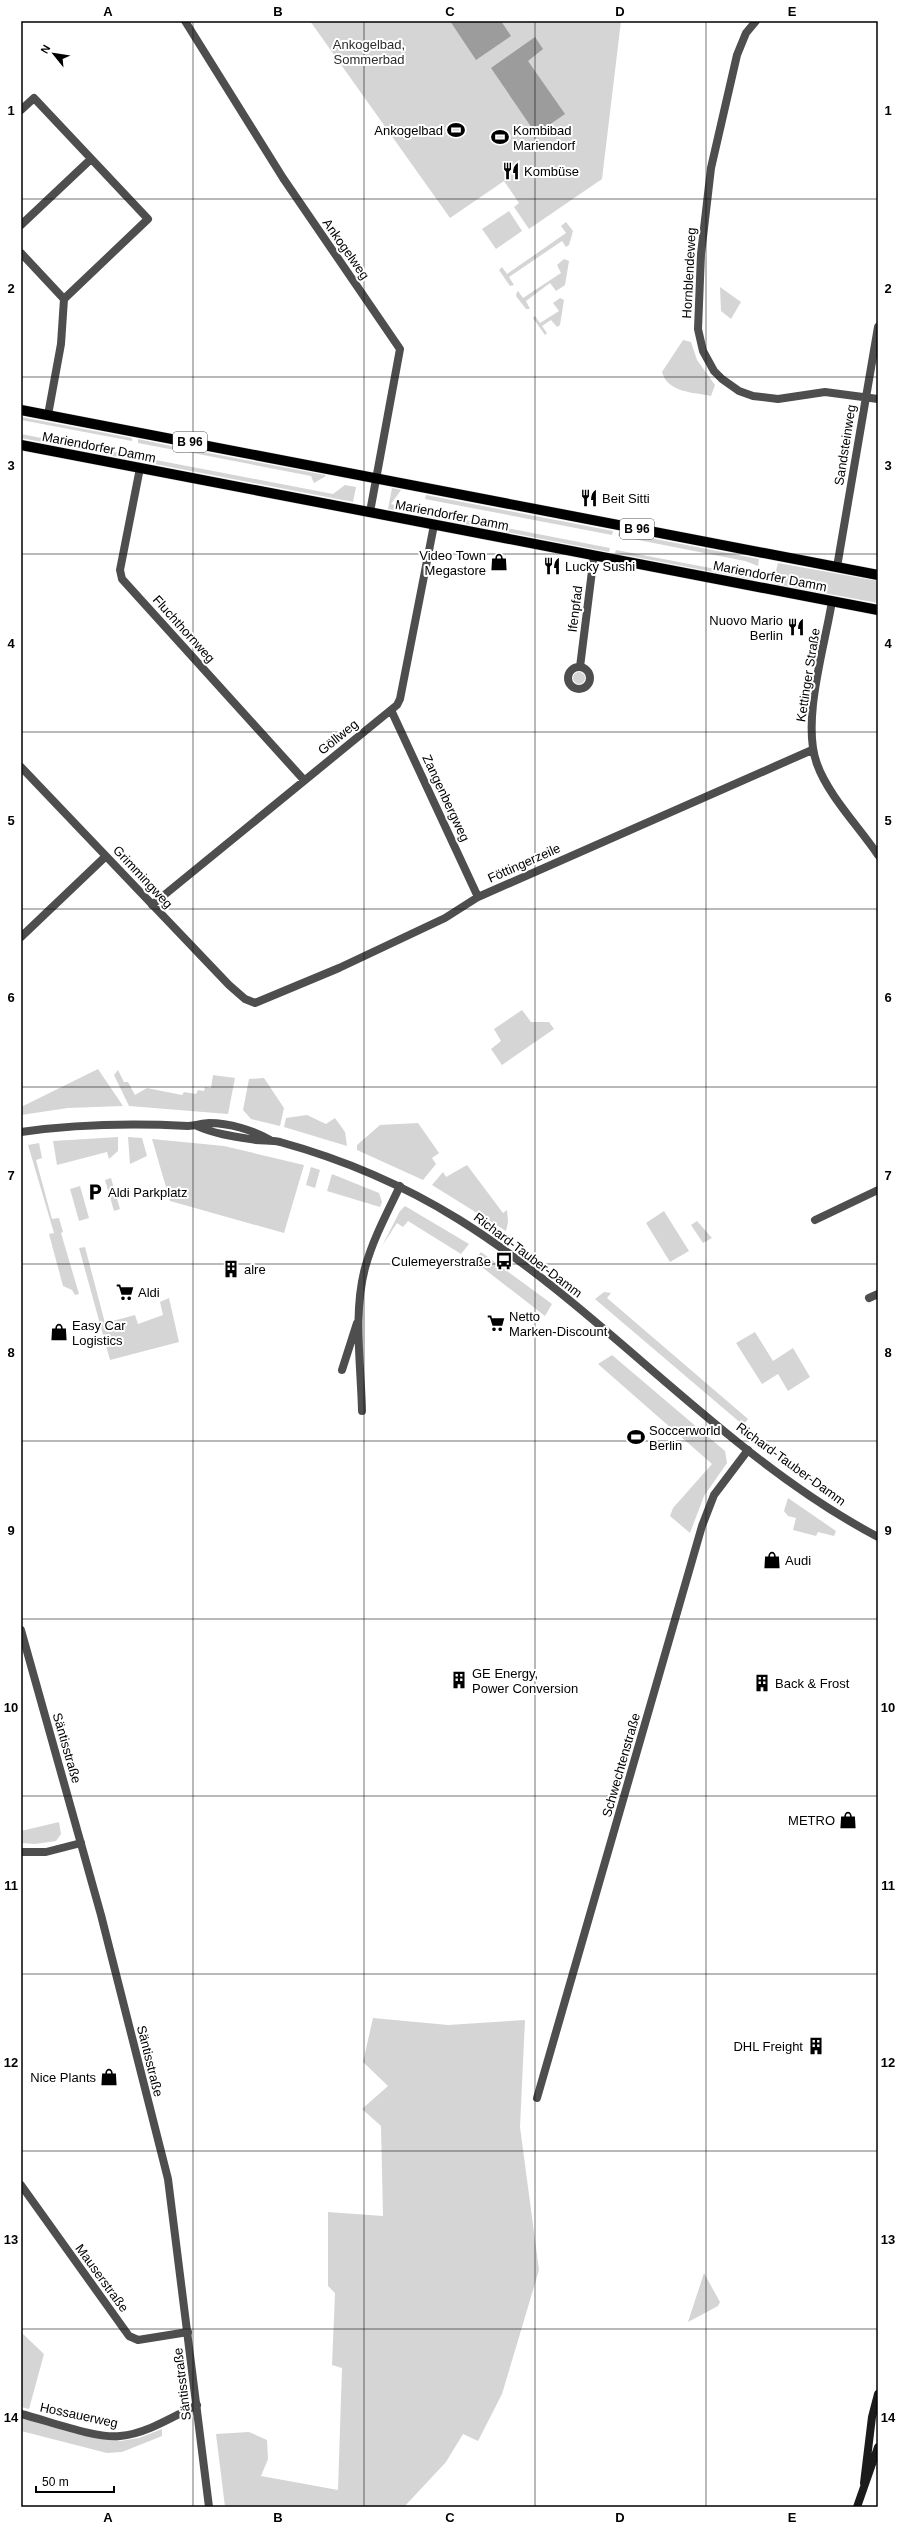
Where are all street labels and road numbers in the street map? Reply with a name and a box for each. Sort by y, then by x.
street label: Ankogelweg [320,216,372,282]
street label: Hornblendeweg [679,227,699,319]
street label: Sandsteinweg [831,403,859,487]
street label: Mariendorfer Damm [41,429,157,465]
road number: B 96 [173,432,207,452]
street label: Mariendorfer Damm [394,497,510,533]
road number: B 96 [620,519,654,539]
street label: Mariendorfer Damm [712,558,828,594]
street label: Ifenpfad [565,585,585,633]
street label: Fluchthornweg [150,592,218,666]
street label: Kettinger Straße [793,627,823,723]
street label: Göllweg [315,716,361,758]
street label: Zangenbergweg [419,752,473,844]
street label: Föttingerzeile [485,840,563,886]
street label: Grimmingweg [110,843,176,911]
street label: Richard-Tauber-Damm [471,1209,585,1301]
street label: Richard-Tauber-Damm [733,1419,849,1509]
street label: Säntisstraße [50,1711,84,1785]
street label: Schwechtenstraße [599,1711,643,1819]
street label: Säntisstraße [134,2024,166,2098]
street label: Mauserstraße [72,2241,132,2315]
street label: Säntisstraße [170,2347,194,2421]
street label: Hossauerweg [39,2399,119,2431]

